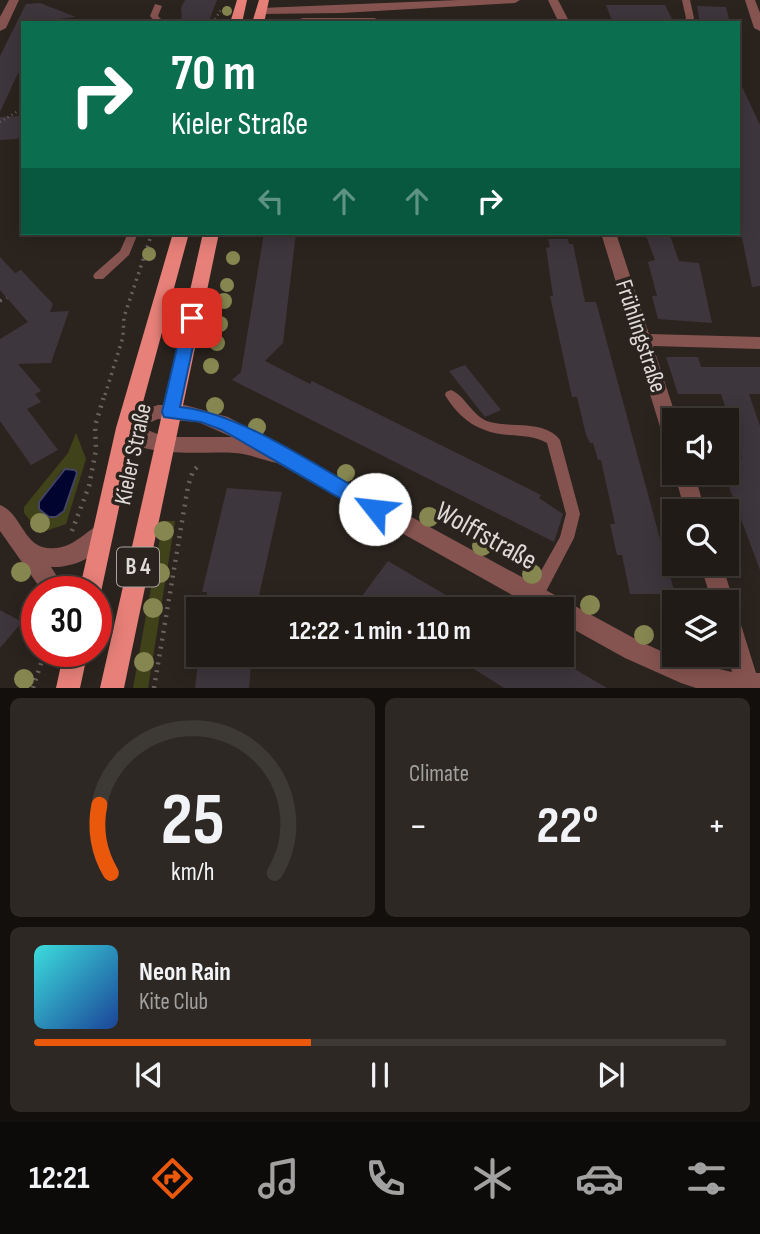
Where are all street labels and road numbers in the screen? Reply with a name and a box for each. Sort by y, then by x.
street label: Frühlingstraße [609,276,673,396]
street label: Kieler Straße [108,401,158,507]
street label: Wolffstraße [430,495,542,577]
road number: B 4 [117,548,159,586]

